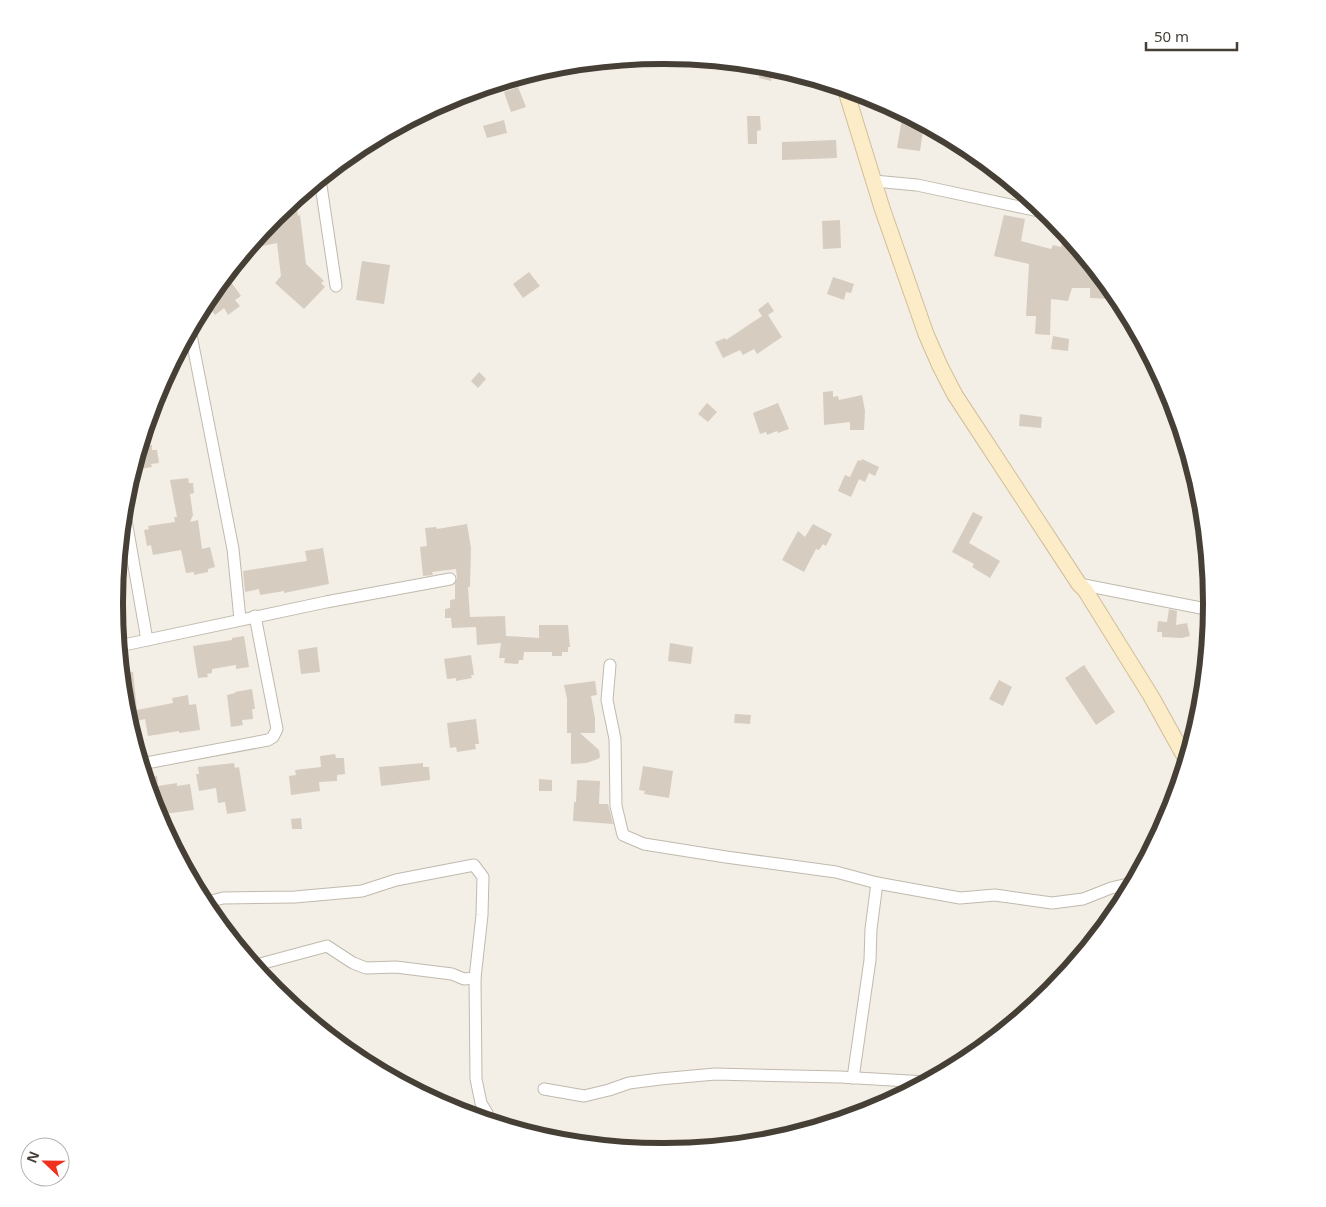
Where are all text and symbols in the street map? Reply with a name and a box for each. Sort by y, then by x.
scale bar [1146,20,1237,52]
text: 50 m [1154,26,1189,46]
north arrow [20,1137,70,1187]
text: N [22,1148,43,1166]

